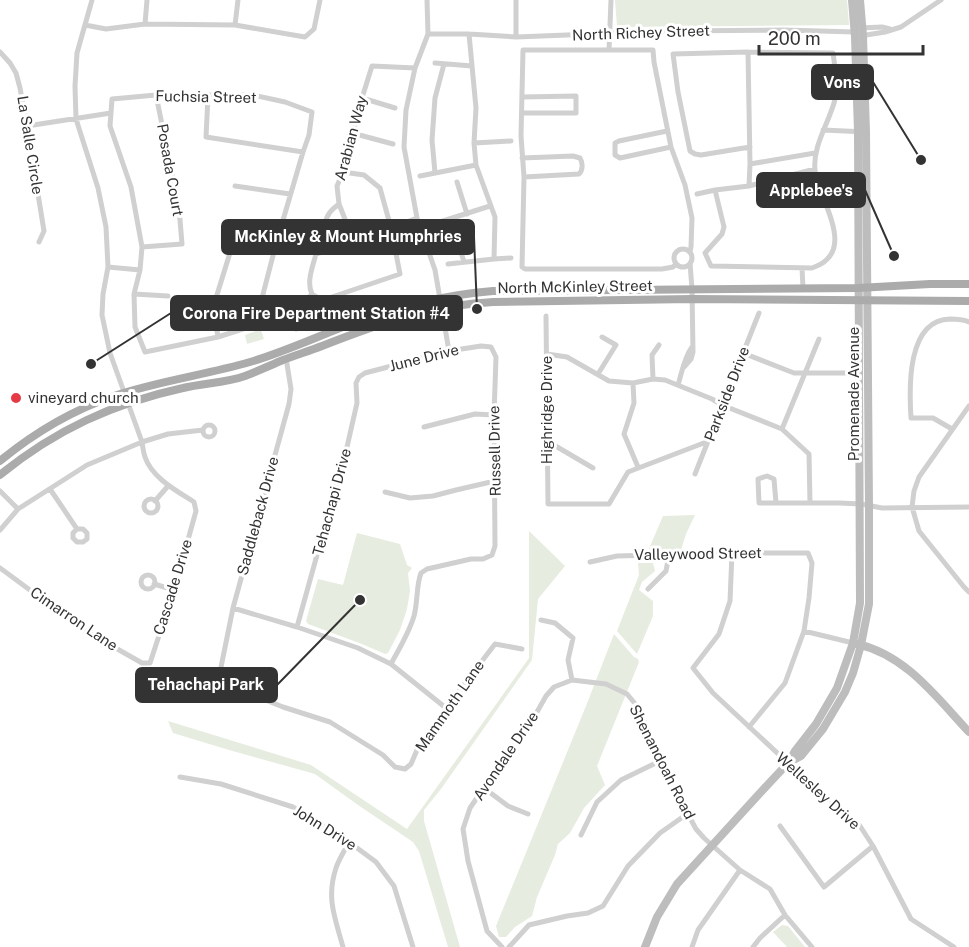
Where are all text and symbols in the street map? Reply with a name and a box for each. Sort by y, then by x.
scale bar [759,18,922,56]
street label: North Richey Street [572,22,710,43]
text: 200 m [768,28,821,49]
callout: Vons [812,65,873,99]
text: Vons [823,73,861,92]
street label: Fuchsia Street [155,87,257,106]
street label: La Salle Circle [14,94,47,196]
street label: Arabian Way [331,94,370,182]
street label: Posada Court [154,122,187,218]
callout: Applebee's [757,173,865,207]
text: Applebee's [769,181,853,200]
callout: McKinley & Mount Humphries [222,220,474,254]
text: McKinley & Mount Humphries [234,227,462,246]
street label: North McKinley Street [497,277,653,296]
callout: Corona Fire Department Station #4 [171,296,462,330]
text: Corona Fire Department Station #4 [182,304,450,323]
street label: Promenade Avenue [845,327,862,461]
street label: June Drive [387,341,460,374]
street label: Parkside Drive [701,344,752,444]
street label: Highridge Drive [538,356,555,464]
place label: vineyard church [28,389,139,406]
marker: vineyard church [9,391,23,405]
street label: Russell Drive [485,405,504,497]
street label: Tehachapi Drive [309,446,354,557]
street label: Saddleback Drive [234,455,282,577]
street label: Cascade Drive [150,537,195,637]
street label: Valleywood Street [634,544,762,563]
street label: Cimarron Lane [27,583,121,654]
street label: Mammoth Lane [412,657,487,755]
callout: Tehachapi Park [136,668,277,702]
text: Tehachapi Park [148,675,264,694]
street label: Shenandoah Road [626,702,699,822]
street label: Avondale Drive [470,708,542,803]
street label: Wellesley Drive [773,749,864,833]
street label: John Drive [291,802,360,854]

